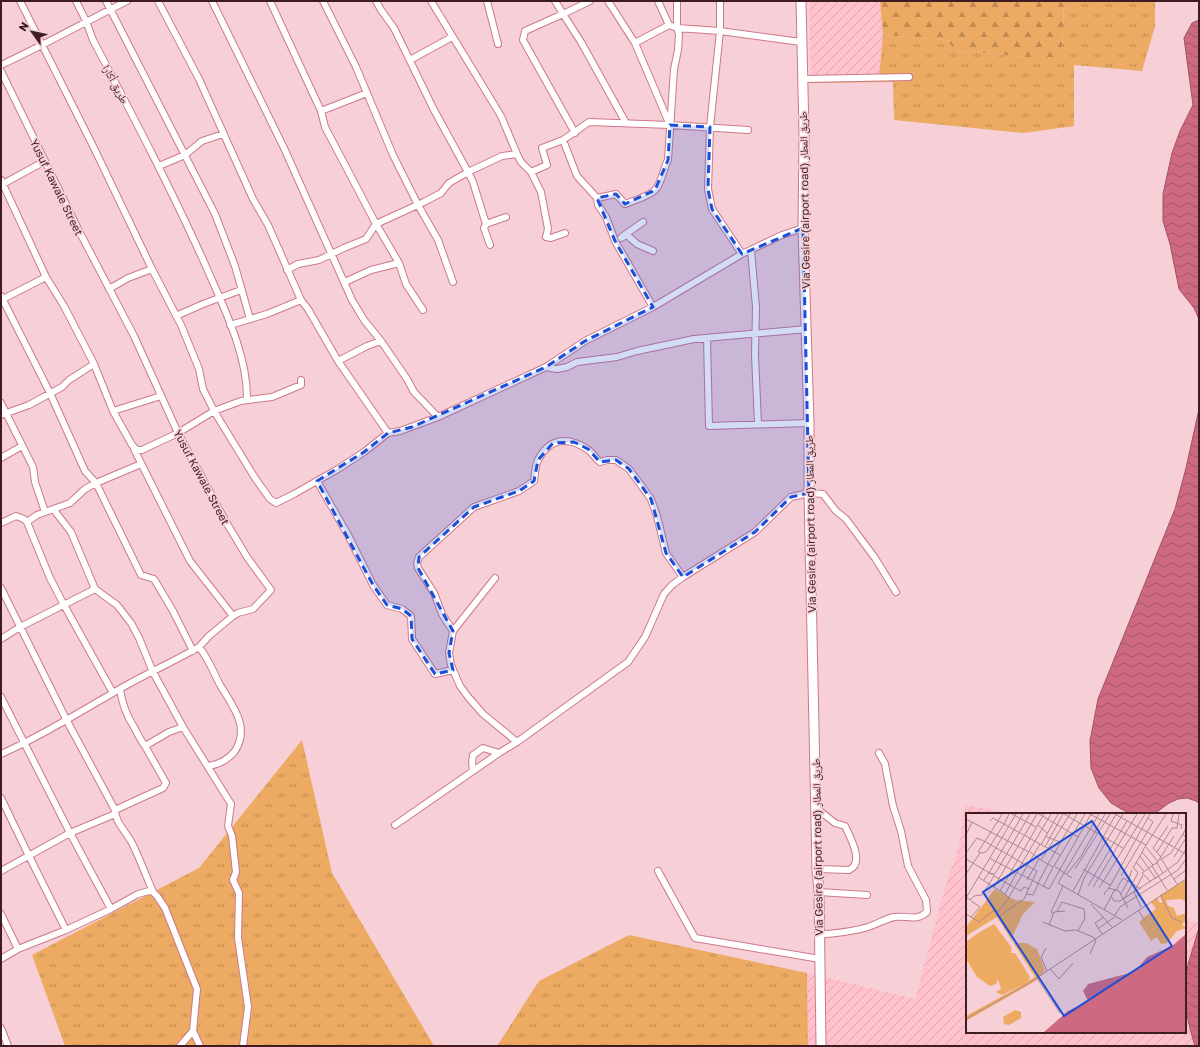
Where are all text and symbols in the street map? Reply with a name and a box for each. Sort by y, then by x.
north arrow [12,12,52,52]
text: N [15,19,31,33]
street label: طريق أكارا [99,62,132,106]
street label: Via Gesire (airport road) طريق المطار [796,111,813,289]
street label: Yusuf Kawale Street [28,137,86,237]
street label: Yusuf Kawale Street [171,427,233,527]
street label: Via Gesire (airport road) طريق المطار [802,435,819,613]
street label: Via Gesire (airport road) طريق المطار [809,758,826,936]
inset map [966,813,1186,1033]

